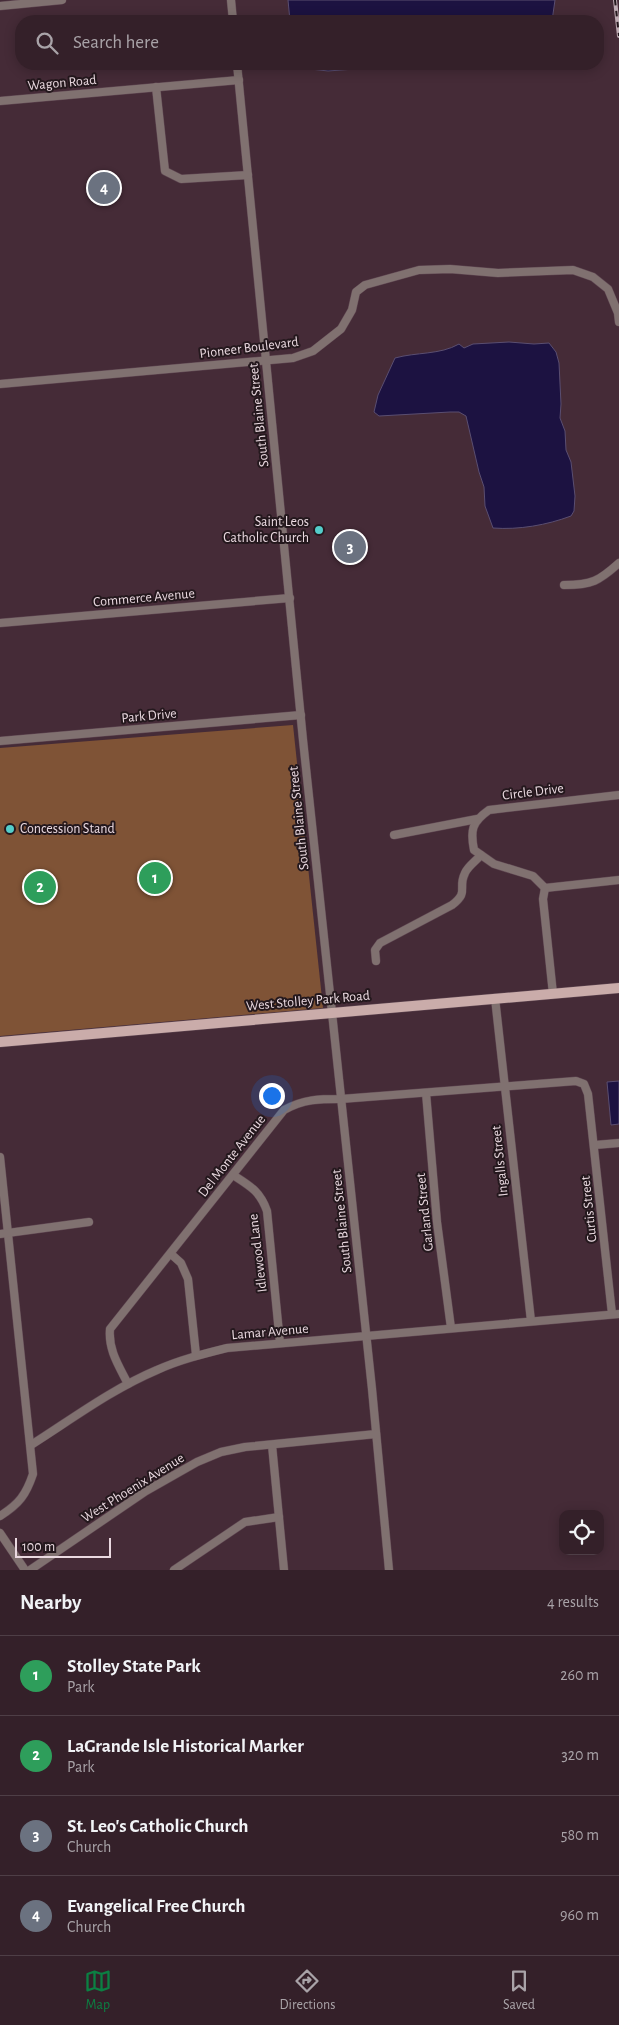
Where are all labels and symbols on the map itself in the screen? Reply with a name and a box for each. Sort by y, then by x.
street label: Wagon Road [27,73,97,93]
pin: 4 [88,169,120,207]
street label: Pioneer Boulevard [199,335,299,361]
street label: South Blaine Street [247,362,271,468]
place label: Saint Leos Catholic Church [223,515,309,545]
marker: Saint Leos Catholic Church [313,524,325,536]
pin: 3 [334,528,366,566]
street label: Commerce Avenue [93,587,195,609]
street label: Park Drive [121,707,177,725]
street label: South Blaine Street [287,765,311,871]
street label: Circle Drive [501,781,565,803]
place label: Concession Stand [20,822,115,836]
marker: Concession Stand [4,823,16,835]
pin: 1 [139,859,171,897]
pin: 2 [24,868,56,906]
street label: West Stolley Park Road [246,989,370,1013]
your location [259,1083,285,1109]
street label: Del Monte Avenue [196,1112,268,1200]
street label: Ingalls Street [489,1124,511,1197]
street label: South Blaine Street [330,1168,354,1274]
street label: Garland Street [414,1172,436,1252]
street label: Curtis Street [578,1174,599,1243]
street label: Idlewood Lane [246,1213,270,1293]
street label: Lamar Avenue [231,1322,309,1342]
street label: West Phoenix Avenue [79,1451,187,1525]
scale bar [15,1535,111,1558]

